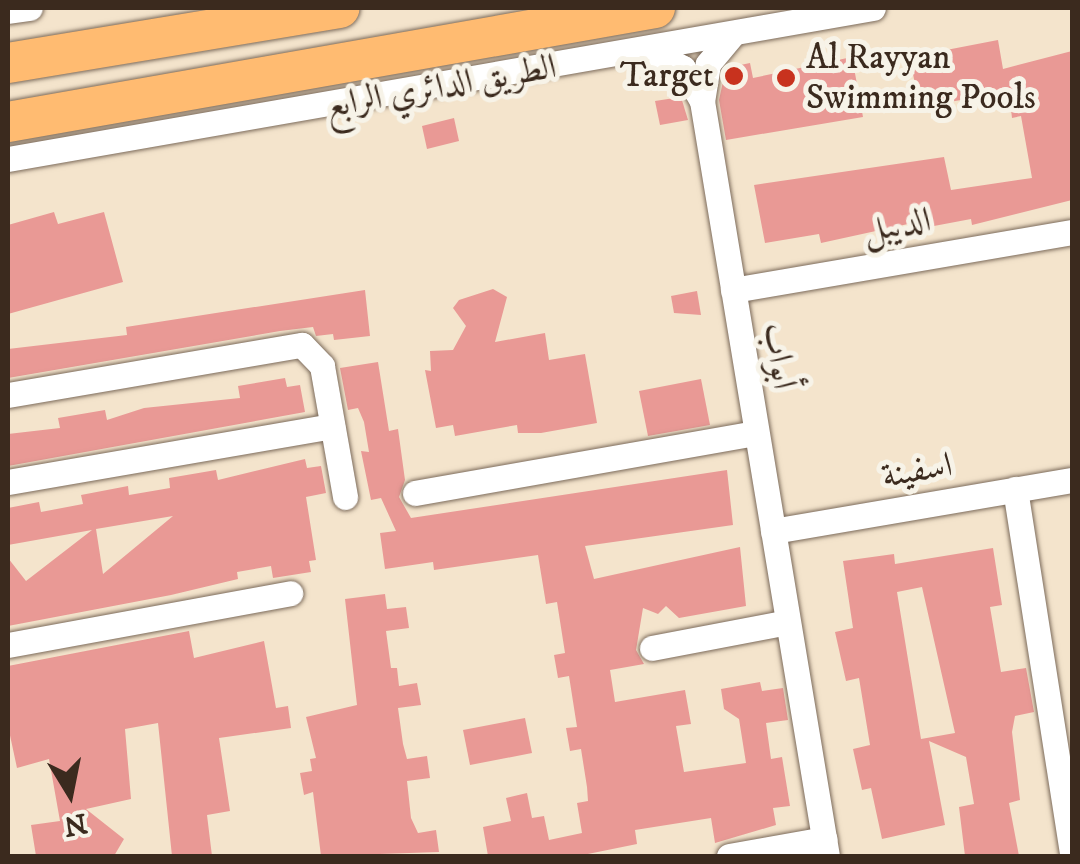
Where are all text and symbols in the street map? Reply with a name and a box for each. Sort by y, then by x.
place label: Al Rayyan Swimming Pools [806,37,1036,119]
street label: الطريق الدائري الرابع [322,46,560,128]
place label: Target [620,55,714,97]
marker: Target [723,65,745,87]
marker: Al Rayyan Swimming Pools [775,67,797,89]
street label: الديبل [860,199,934,253]
street label: أبواب [753,320,805,392]
street label: اسفينة [878,444,956,498]
north arrow [20,744,120,844]
text: N [61,805,90,843]

